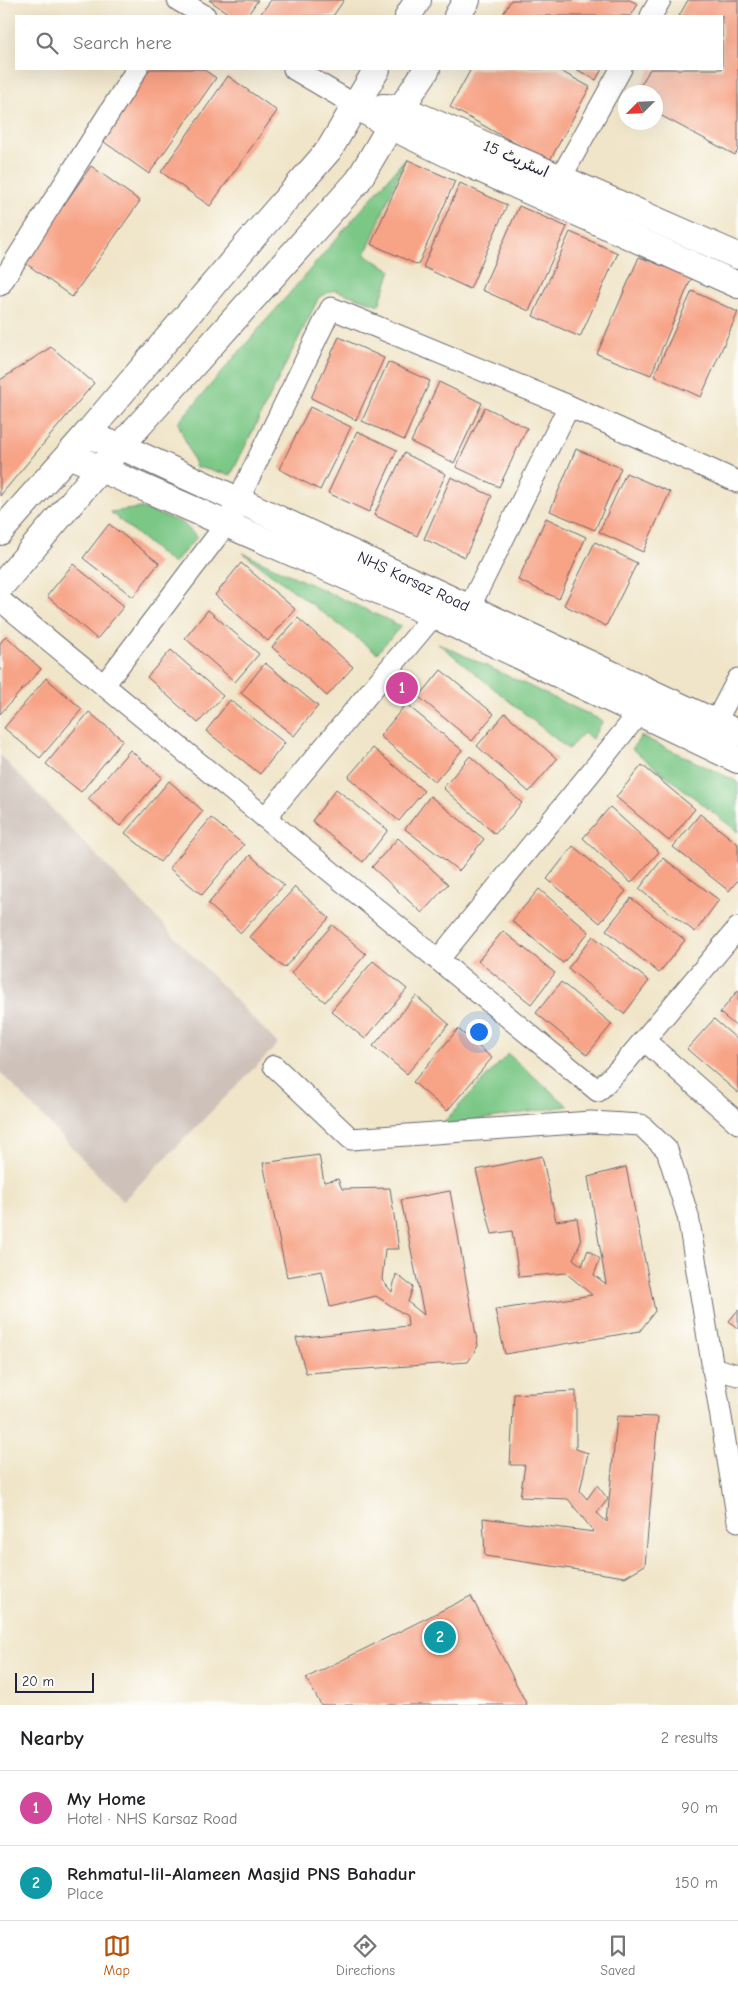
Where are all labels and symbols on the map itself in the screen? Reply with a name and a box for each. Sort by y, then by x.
north arrow [618,85,663,130]
street label: اسٹریٹ 15 [481,137,551,181]
street label: NHS Karsaz Road [354,548,472,616]
pin: 1 [386,669,418,707]
your location [466,1019,492,1045]
pin: 2 [424,1618,456,1656]
scale bar [15,1670,94,1693]

